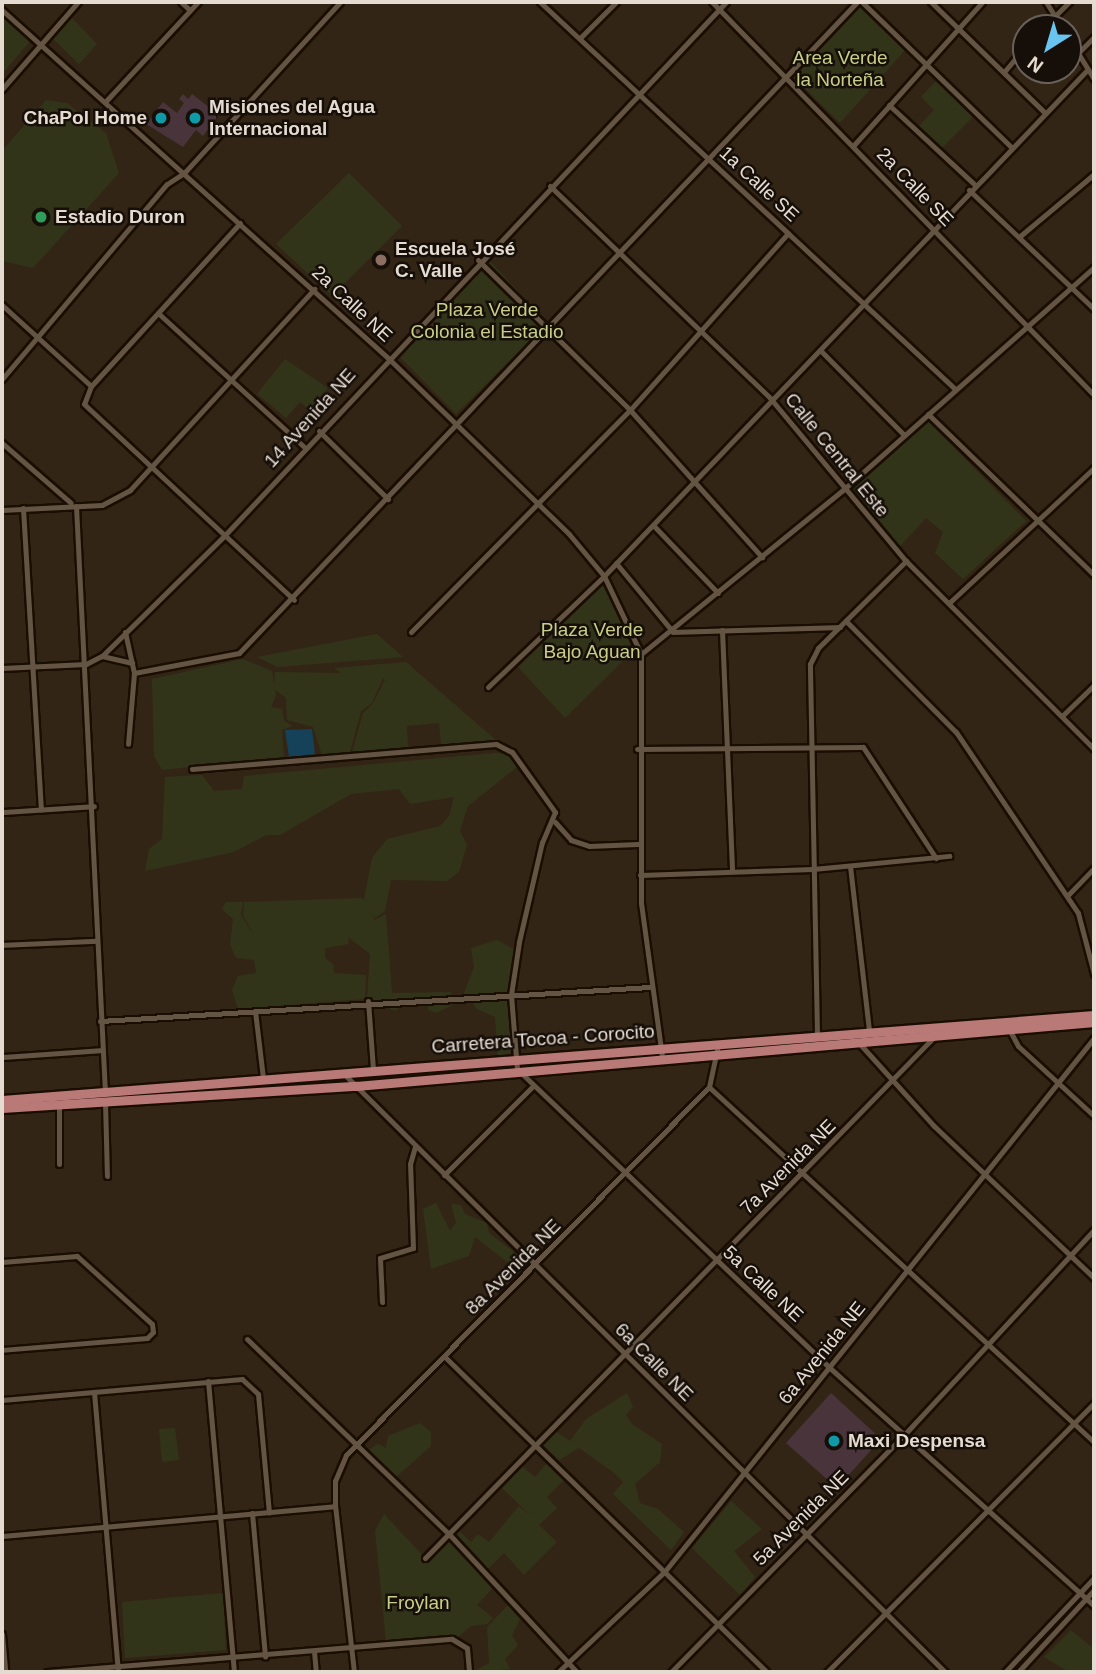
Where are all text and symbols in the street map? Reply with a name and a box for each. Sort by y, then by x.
north arrow [1012,14,1082,84]
park label: Area Verde la Norteña [792,47,888,91]
text: N [1023,52,1047,77]
place label: Misiones del Agua Internacional [209,96,376,140]
place label: ChaPol Home [23,107,147,129]
marker: ChaPol Home [153,110,169,126]
marker: Misiones del Agua Internacional [187,110,203,126]
street label: 1a Calle SE [715,141,803,227]
street label: 2a Calle SE [872,143,958,231]
place label: Estadio Duron [55,206,185,228]
marker: Estadio Duron [33,209,49,225]
place label: Escuela José C. Valle [395,238,515,282]
marker: Escuela José C. Valle [373,252,389,268]
street label: 2a Calle NE [307,261,397,347]
park label: Plaza Verde Colonia el Estadio [410,299,564,343]
street label: 14 Avenida NE [259,363,361,473]
street label: Calle Central Este [780,388,894,522]
park label: Plaza Verde Bajo Aguan [541,619,643,663]
street label: Carretera Tocoa - Corocito [431,1020,655,1058]
street label: 7a Avenida NE [735,1114,841,1220]
street label: 8a Avenida NE [460,1214,566,1320]
street label: 5a Calle NE [718,1241,808,1327]
street label: 6a Avenida NE [773,1297,871,1409]
street label: 6a Calle NE [610,1318,698,1406]
place label: Maxi Despensa [848,1430,985,1452]
marker: Maxi Despensa [826,1433,842,1449]
street label: 5a Avenida NE [748,1465,854,1571]
park label: Froylan [386,1592,450,1614]

